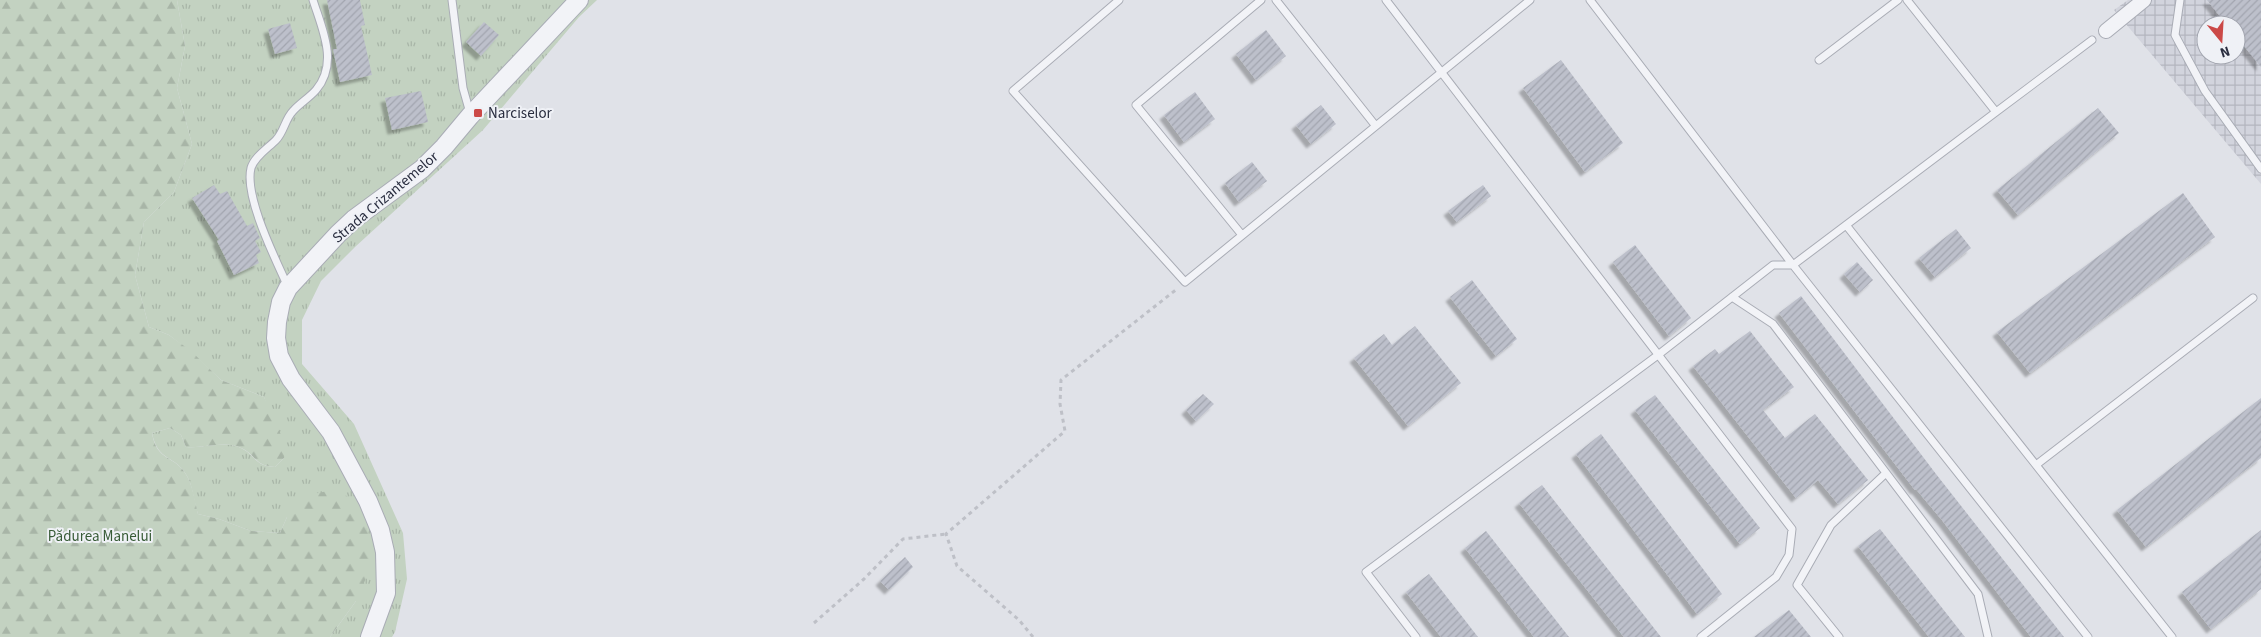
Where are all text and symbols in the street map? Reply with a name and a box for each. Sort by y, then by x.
north arrow [2196,15,2246,65]
text: N [2217,40,2232,62]
place label: Narciselor [488,103,553,124]
marker: Narciselor [472,107,484,119]
street label: Strada Crizantemelor [328,146,443,248]
park label: Pădurea Manelui [48,526,152,547]

